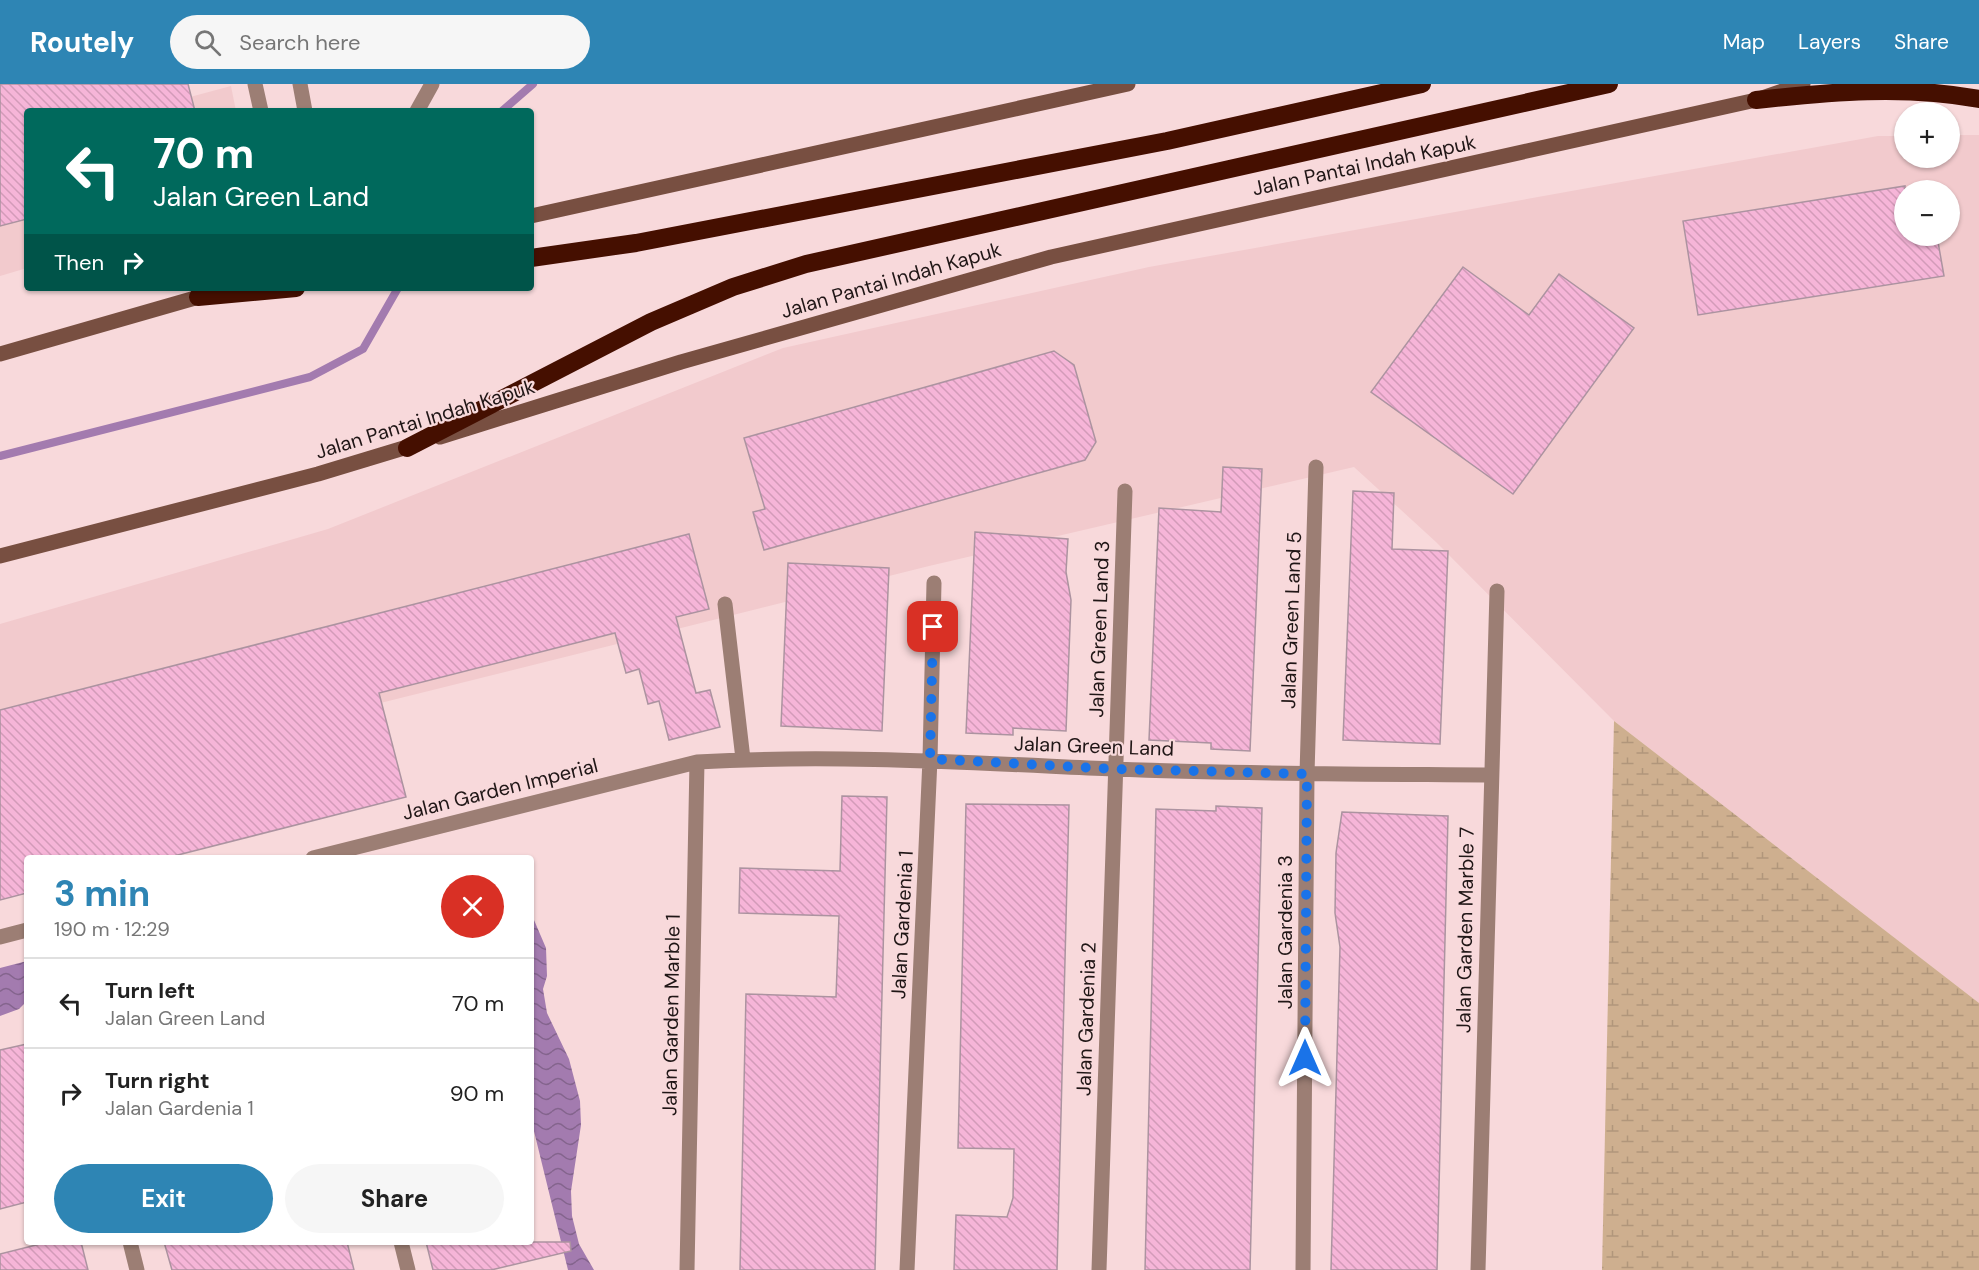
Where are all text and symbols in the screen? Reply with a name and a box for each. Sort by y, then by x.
search box [170,15,590,69]
text: Routely [30,24,134,61]
icon: search [191,26,224,59]
text: Search here [239,28,361,57]
text: Map [1723,28,1765,56]
text: Layers [1798,28,1861,56]
text: Share [1894,28,1949,56]
map controls [1894,102,1960,246]
button: + [1894,102,1960,168]
text: 70 m [153,126,254,181]
street label: Jalan Pantai Indah Kapuk [1250,129,1478,201]
icon: left [54,132,132,210]
text: Jalan Green Land [153,179,369,214]
button: − [1894,180,1960,246]
street label: Jalan Pantai Indah Kapuk [778,236,1004,324]
icon: right [116,246,149,279]
text: Then [54,248,104,277]
street label: Jalan Pantai Indah Kapuk [312,373,538,465]
street label: Jalan Green Land 5 [1275,531,1307,709]
street label: Jalan Green Land 3 [1083,540,1115,718]
pin [907,601,958,652]
icon: arrive [916,610,949,643]
street label: Jalan Green Land [1014,730,1174,762]
street label: Jalan Garden Imperial [399,752,601,826]
street label: Jalan Garden Marble 7 [1450,827,1480,1033]
street label: Jalan Gardenia 1 [885,850,919,1000]
street label: Jalan Gardenia 3 [1272,855,1298,1009]
text: 3 min [54,870,150,917]
button: close [441,875,504,938]
street label: Jalan Garden Marble 1 [656,914,686,1116]
text: 190 m · 12:29 [54,916,170,942]
street label: Jalan Gardenia 2 [1070,942,1102,1096]
text: Turn left [105,976,195,1005]
icon: left [54,987,87,1020]
text: 70 m [452,989,504,1018]
text: Jalan Green Land [105,1005,265,1031]
position arrow [1273,1026,1337,1090]
text: Turn right [105,1066,210,1095]
icon: right [54,1077,87,1110]
text: 90 m [450,1079,504,1108]
text: Jalan Gardenia 1 [105,1095,254,1121]
button: Exit [54,1164,273,1233]
button: Share [285,1164,504,1233]

